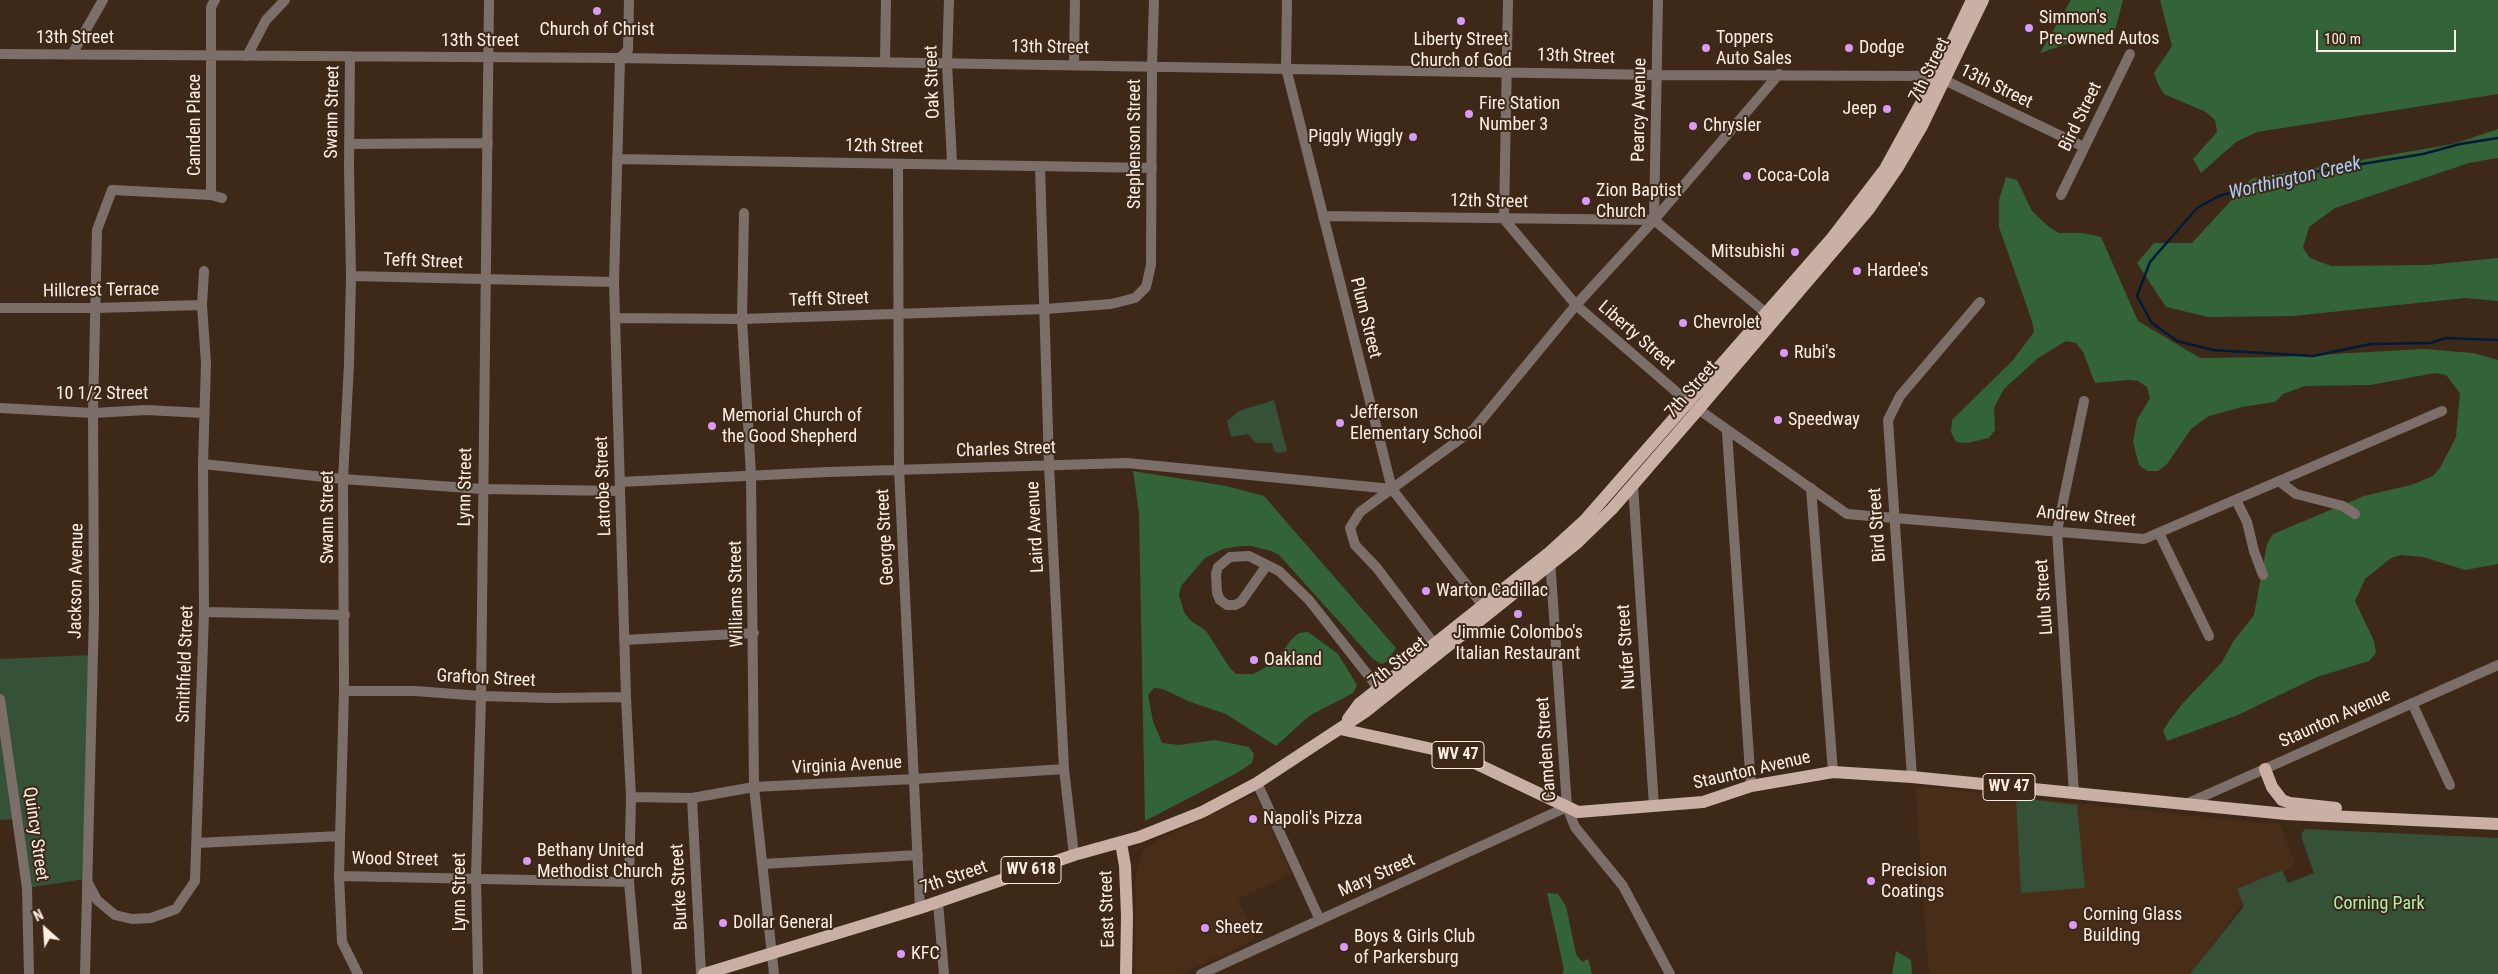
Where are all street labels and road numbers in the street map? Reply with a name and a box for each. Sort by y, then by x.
street label: 13th Street [36,27,114,49]
street label: 13th Street [441,30,519,52]
street label: 7th Street [1905,34,1955,106]
street label: 13th Street [1011,37,1089,59]
street label: Oak Street [921,45,945,119]
street label: 13th Street [1537,45,1615,69]
street label: Pearcy Avenue [1628,58,1652,162]
street label: 13th Street [1956,60,2036,114]
street label: Swann Street [321,65,345,159]
street label: Camden Place [184,74,206,176]
street label: Stephenson Street [1124,79,1146,209]
street label: Bird Street [2055,79,2107,155]
street label: 12th Street [845,136,923,158]
street label: 12th Street [1450,191,1528,213]
street label: Tefft Street [383,250,463,274]
street label: Plum Street [1345,275,1385,361]
street label: Hillcrest Terrace [43,279,159,303]
street label: Tefft Street [789,288,869,312]
street label: Liberty Street [1593,297,1679,375]
street label: 7th Street [1661,357,1723,423]
street label: 10 1/2 Street [56,383,148,405]
street label: Latrobe Street [591,435,617,537]
street label: Charles Street [956,437,1056,463]
street label: Lynn Street [455,447,477,527]
street label: Swann Street [317,470,339,564]
street label: Laird Avenue [1023,481,1049,573]
street label: Bird Street [1865,487,1891,563]
street label: George Street [873,488,899,586]
street label: Andrew Street [2035,502,2137,532]
street label: Jackson Avenue [65,523,89,639]
street label: Williams Street [725,540,749,648]
street label: Lulu Street [2032,558,2058,636]
street label: Nufer Street [1613,604,1641,690]
street label: Smithfield Street [173,605,199,723]
street label: 7th Street [1364,633,1432,693]
street label: Grafton Street [436,666,536,692]
street label: Staunton Avenue [2276,685,2394,753]
street label: Camden Street [1533,696,1561,802]
road number: WV 47 [1432,742,1484,768]
street label: Staunton Avenue [1691,747,1813,795]
street label: Virginia Avenue [792,752,902,780]
road number: WV 47 [1983,774,2035,800]
street label: Quincy Street [18,786,52,882]
street label: Burke Street [667,843,693,931]
street label: Wood Street [351,848,439,872]
street label: Mary Street [1335,850,1419,902]
street label: Lynn Street [449,853,471,931]
road number: WV 618 [1001,856,1061,884]
street label: 7th Street [918,857,990,899]
street label: East Street [1096,870,1120,948]

